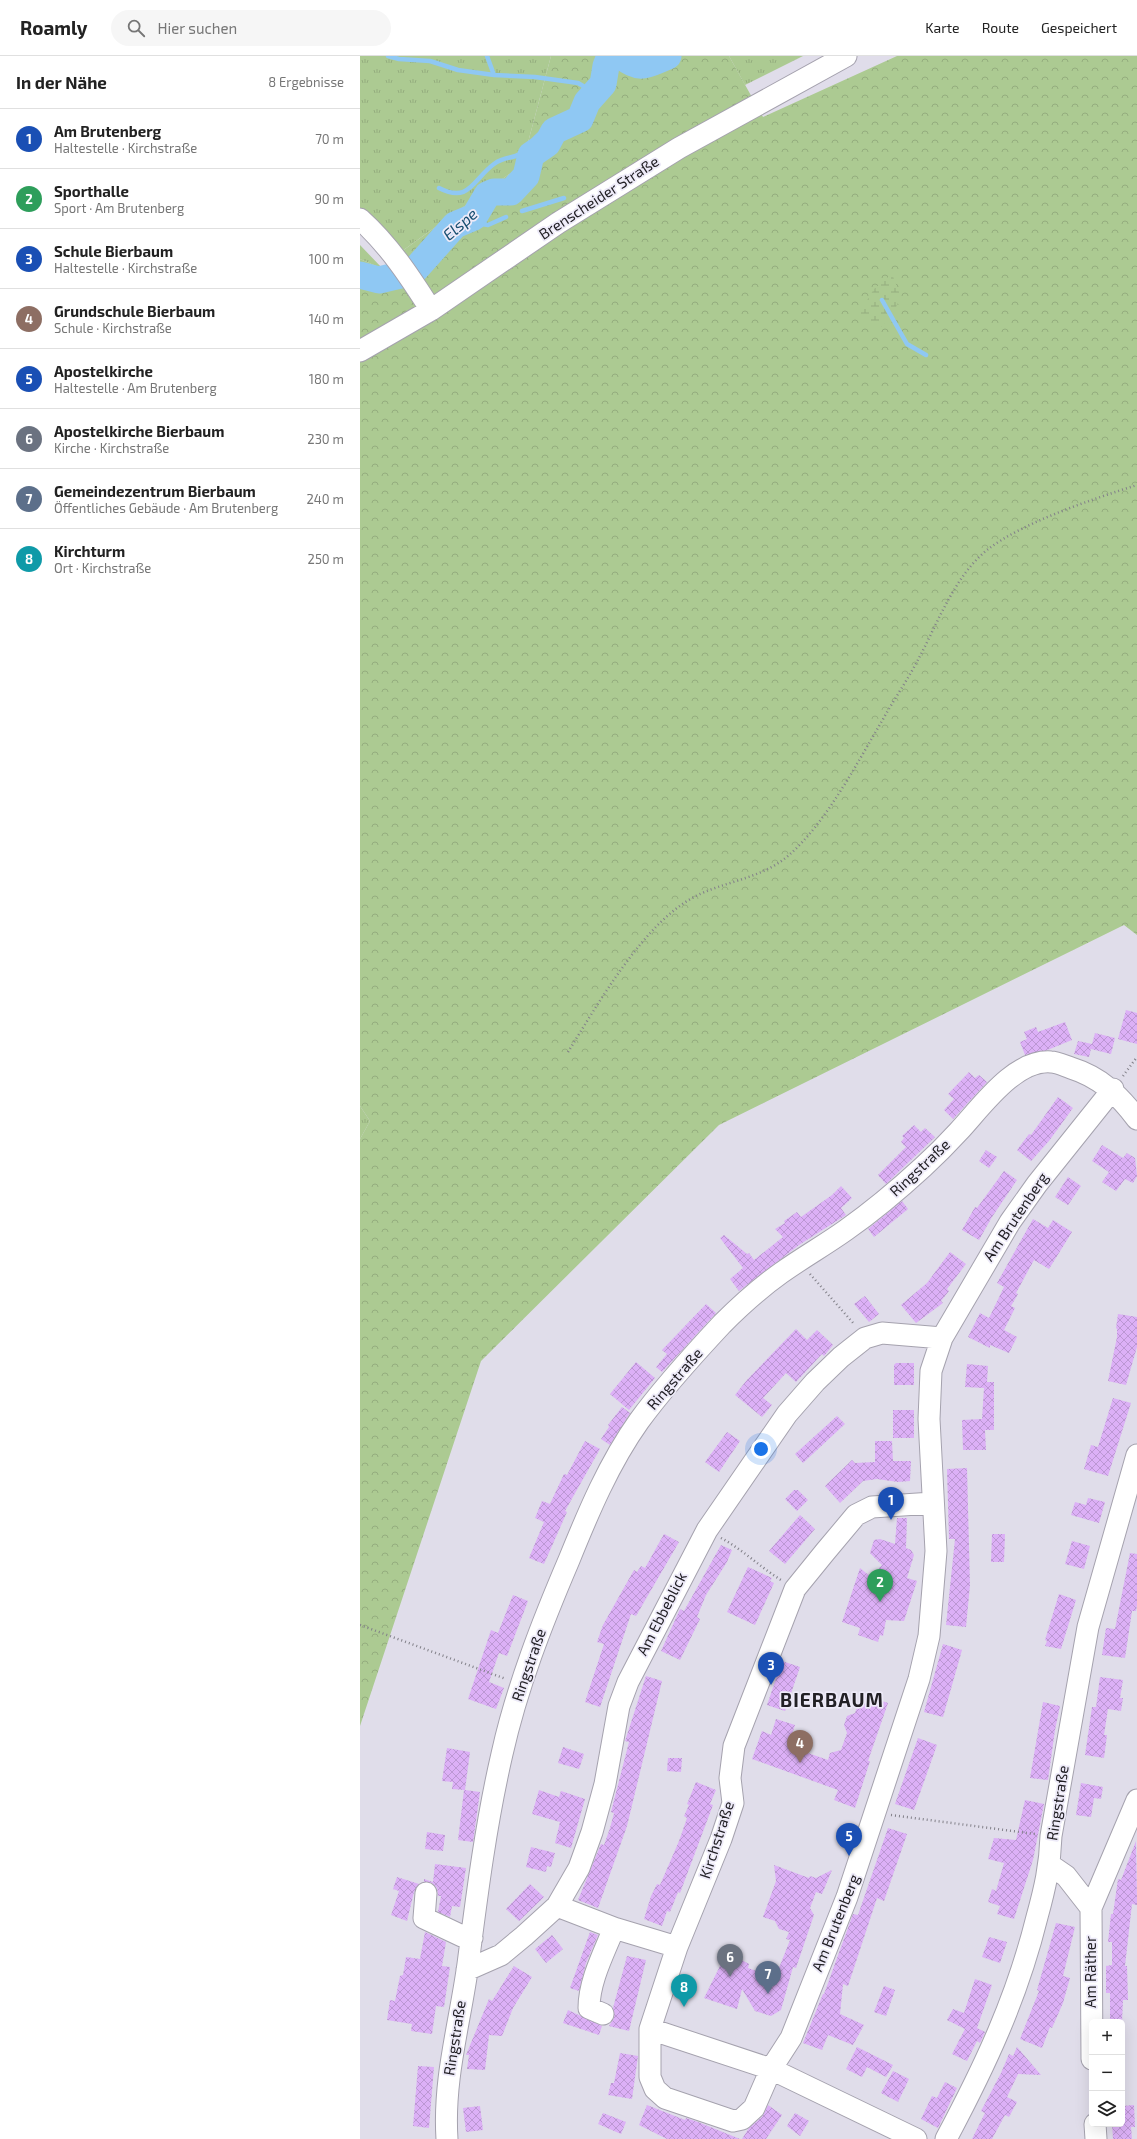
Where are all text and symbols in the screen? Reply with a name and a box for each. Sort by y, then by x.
search box [111,10,391,46]
text: Roamly [20,16,87,39]
icon: search [125,17,147,39]
text: Hier suchen [157,19,237,37]
text: Karte [925,19,960,36]
text: Route [982,19,1019,36]
text: Gespeichert [1041,19,1117,36]
text: In der Nähe [16,72,107,92]
text: 8 Ergebnisse [268,74,344,90]
text: Am Brutenberg [54,122,161,140]
text: 1 [26,131,32,147]
text: 70 m [315,131,344,147]
text: Haltestelle · Kirchstraße [54,140,197,156]
street label: Brenscheider Straße [535,152,662,243]
text: Sporthalle [54,182,129,200]
text: 2 [25,191,33,207]
text: 90 m [314,191,344,207]
text: Sport · Am Brutenberg [54,200,184,216]
water label: Elspe [439,203,481,244]
text: Schule Bierbaum [54,242,173,260]
text: 3 [25,251,33,267]
text: 100 m [309,251,344,267]
text: Haltestelle · Kirchstraße [54,260,197,276]
text: Grundschule Bierbaum [54,302,215,320]
text: 4 [25,311,33,327]
text: 140 m [309,311,344,327]
text: Schule · Kirchstraße [54,320,172,336]
text: Apostelkirche [54,362,153,380]
text: 5 [25,371,33,387]
text: 180 m [309,371,344,387]
text: Haltestelle · Am Brutenberg [54,380,217,396]
text: Apostelkirche Bierbaum [54,422,224,440]
text: 6 [25,431,33,447]
text: 230 m [307,431,344,447]
text: Kirche · Kirchstraße [54,440,169,456]
text: Gemeindezentrum Bierbaum [54,482,256,500]
text: 7 [26,491,32,507]
text: 240 m [307,491,344,507]
text: Öffentliches Gebäude · Am Brutenberg [54,500,278,516]
text: Kirchturm [54,542,125,560]
text: 8 [25,551,33,567]
text: 250 m [308,551,344,567]
text: Ort · Kirchstraße [54,560,151,576]
street label: Ringstraße [885,1135,953,1200]
street label: Am Brutenberg [979,1168,1052,1264]
street label: Ringstraße [643,1344,706,1413]
your location [751,1439,771,1459]
pin: 1 [878,1487,904,1520]
street label: Am Ebbeblick [632,1569,690,1658]
pin: 2 [867,1569,893,1602]
street label: Ringstraße [507,1626,549,1703]
pin: 3 [758,1652,784,1685]
district label: BIERBAUM [780,1688,884,1711]
pin: 4 [787,1730,813,1763]
street label: Ringstraße [1042,1764,1072,1842]
street label: Kirchstraße [695,1799,737,1881]
pin: 5 [836,1823,862,1856]
street label: Am Brutenberg [807,1871,863,1974]
street label: Am Räther [1081,1936,1099,2008]
pin: 6 [717,1944,743,1977]
pin: 7 [755,1961,781,1994]
pin: 8 [671,1974,697,2007]
street label: Ringstraße [439,1999,469,2077]
map controls [1089,2019,1125,2127]
button: + [1089,2019,1125,2055]
button: − [1089,2055,1125,2091]
button: layers [1089,2091,1125,2127]

